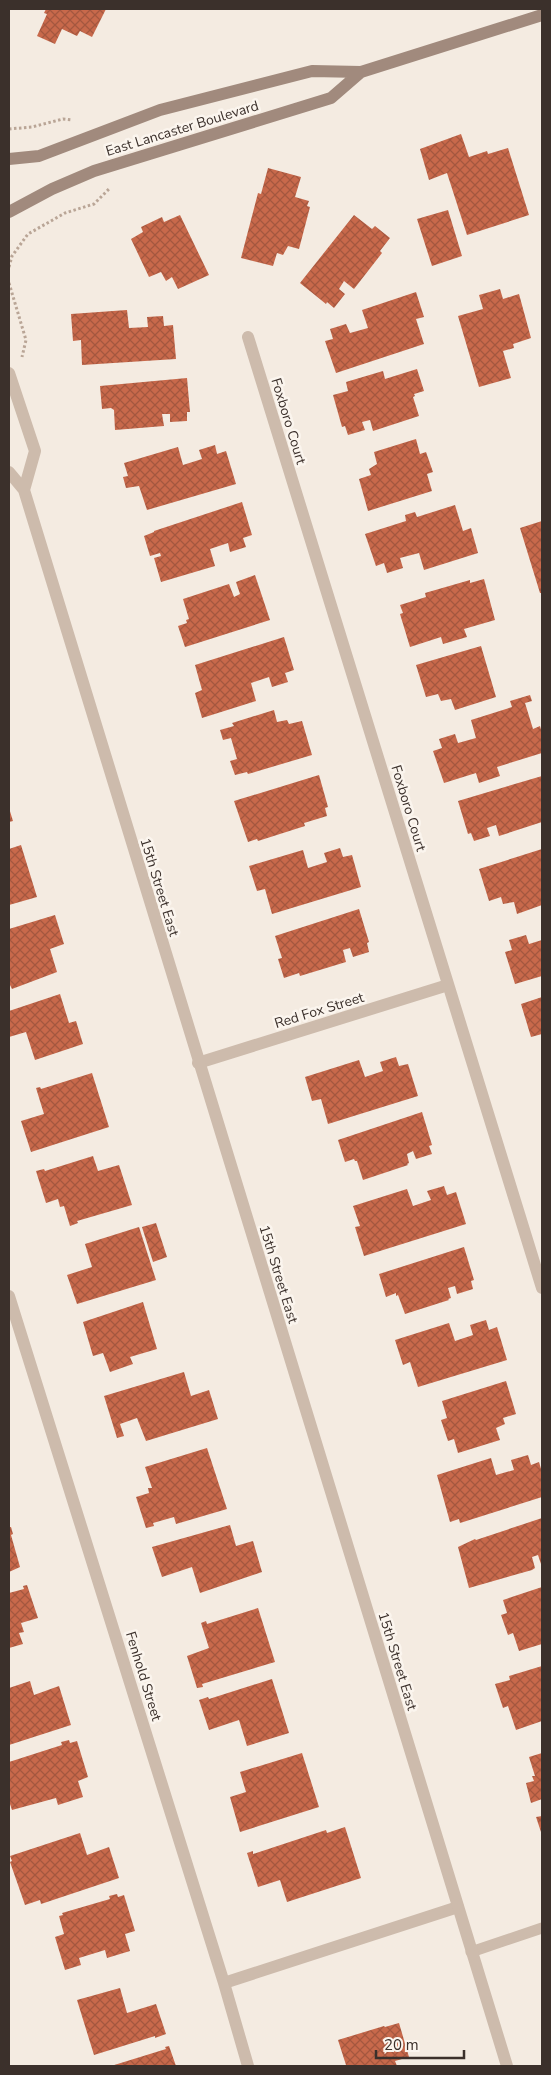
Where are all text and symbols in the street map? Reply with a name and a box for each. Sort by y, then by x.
street label: East Lancaster Boulevard [103,96,261,161]
street label: Foxboro Court [266,376,311,467]
street label: Foxboro Court [386,763,431,854]
street label: 15th Street East [136,836,184,939]
street label: Red Fox Street [272,988,366,1033]
street label: 15th Street East [255,1223,303,1326]
street label: 15th Street East [374,1610,422,1713]
street label: Fenhold Street [121,1629,166,1723]
scale bar [376,2028,464,2060]
text: 20 m [384,2035,419,2055]

